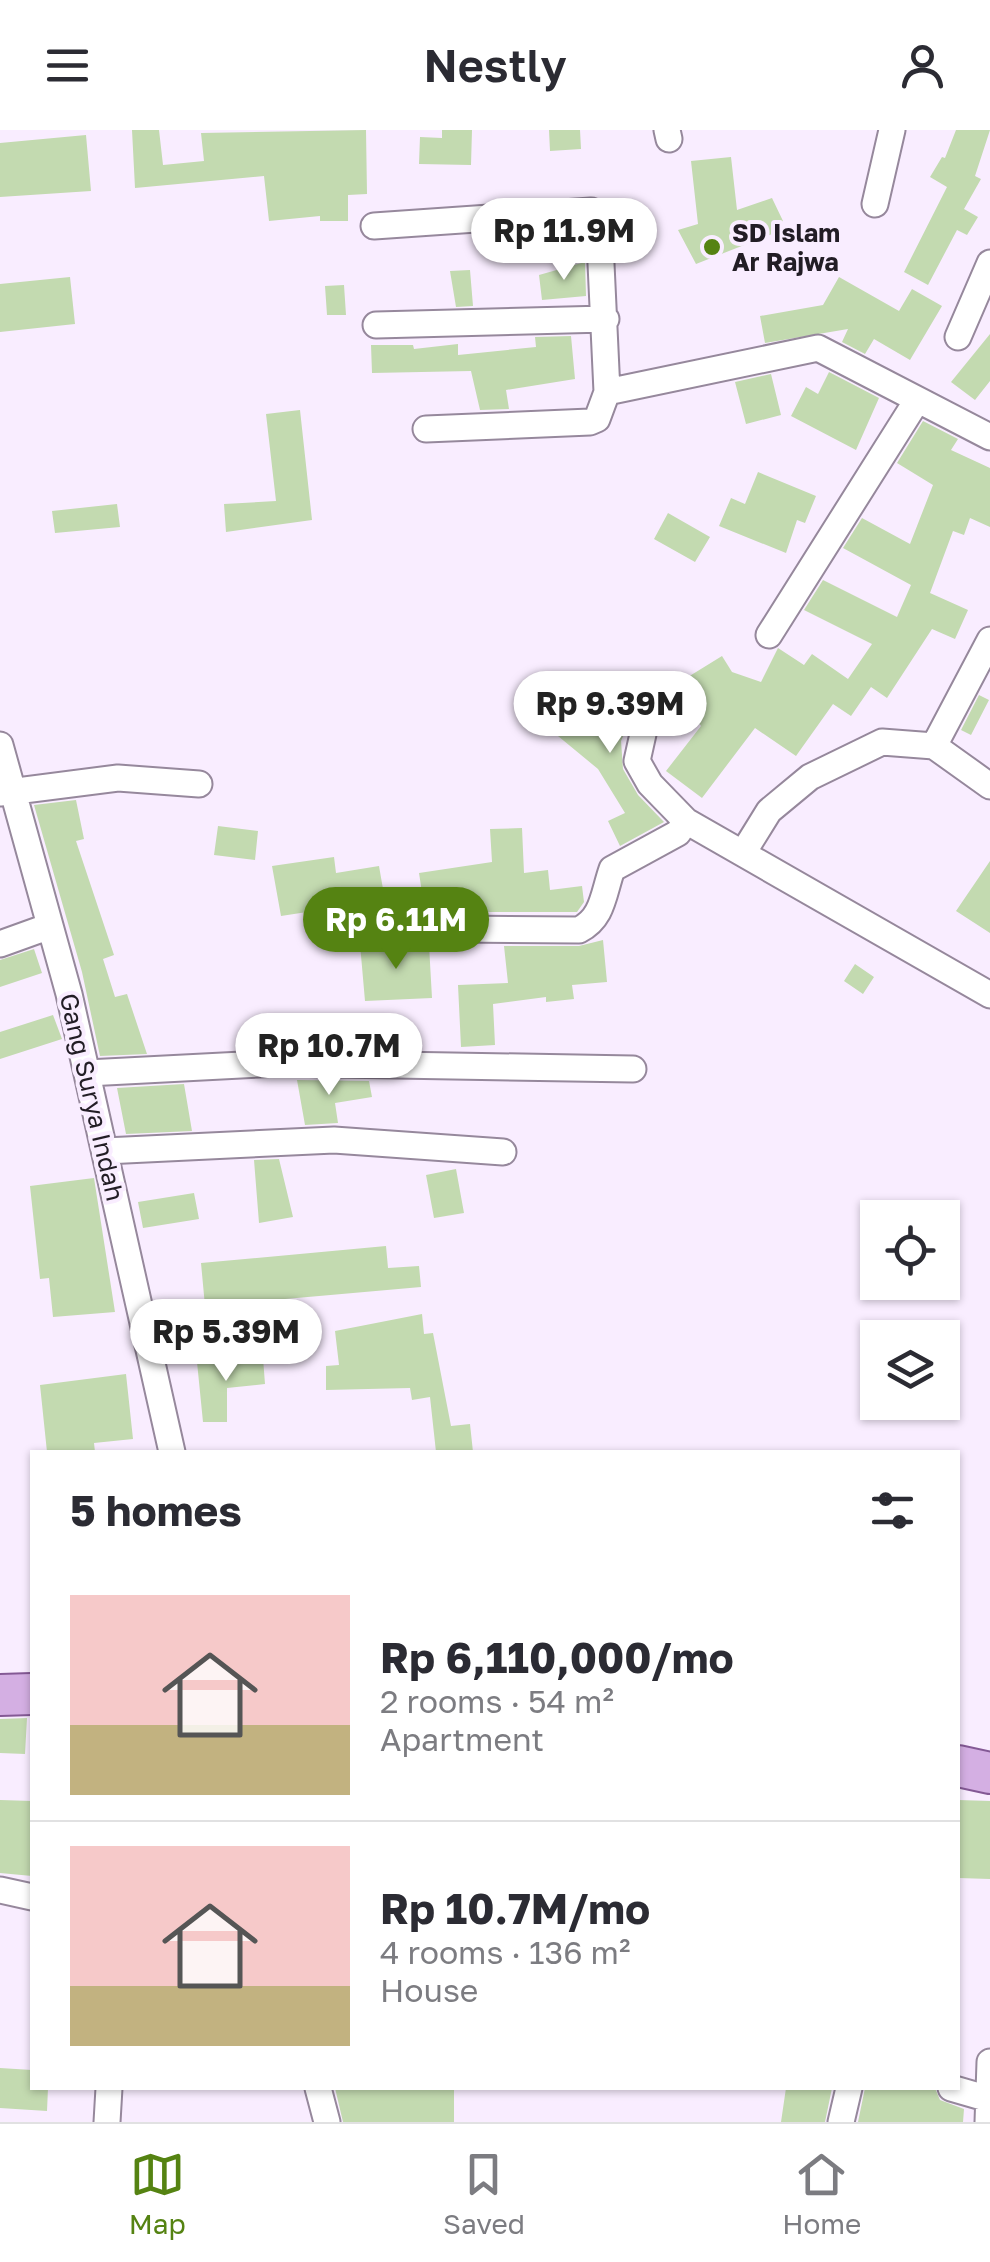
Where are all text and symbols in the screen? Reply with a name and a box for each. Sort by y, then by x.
icon: menu [40,38,95,93]
text: Nestly [423,38,567,92]
icon: person [895,38,950,93]
pin: Rp 11.9M [461,198,667,283]
text: Rp 11.9M [493,211,635,249]
place label: SD Islam Ar Rajwa [732,217,840,277]
marker: SD Islam Ar Rajwa [701,236,723,258]
pin: Rp 9.39M [507,671,713,756]
text: Rp 9.39M [536,684,684,722]
pin: Rp 6.11M [293,887,499,972]
text: Rp 6.11M [325,900,467,938]
street label: Gang Surya Indah [54,990,131,1204]
pin: Rp 10.7M [226,1013,432,1098]
text: Rp 10.7M [257,1026,401,1064]
map controls [860,1200,960,1420]
button: locate [860,1200,960,1300]
pin: Rp 5.39M [123,1299,329,1384]
text: Rp 5.39M [152,1312,300,1350]
button: layers [860,1320,960,1420]
icon: filters [865,1483,920,1538]
text: 5 homes [70,1485,242,1535]
text: Rp 6,110,000/mo [380,1632,734,1682]
icon: home [150,1635,270,1755]
text: 2 rooms · 54 m² [380,1682,614,1720]
text: Apartment [380,1720,544,1758]
text: Rp 10.7M/mo [380,1883,650,1933]
icon: home [150,1886,270,2006]
text: 4 rooms · 136 m² [380,1933,630,1971]
text: House [380,1971,478,2009]
tab: Map [129,2147,186,2240]
tab: Saved [443,2147,525,2240]
tab: Home [782,2147,861,2240]

